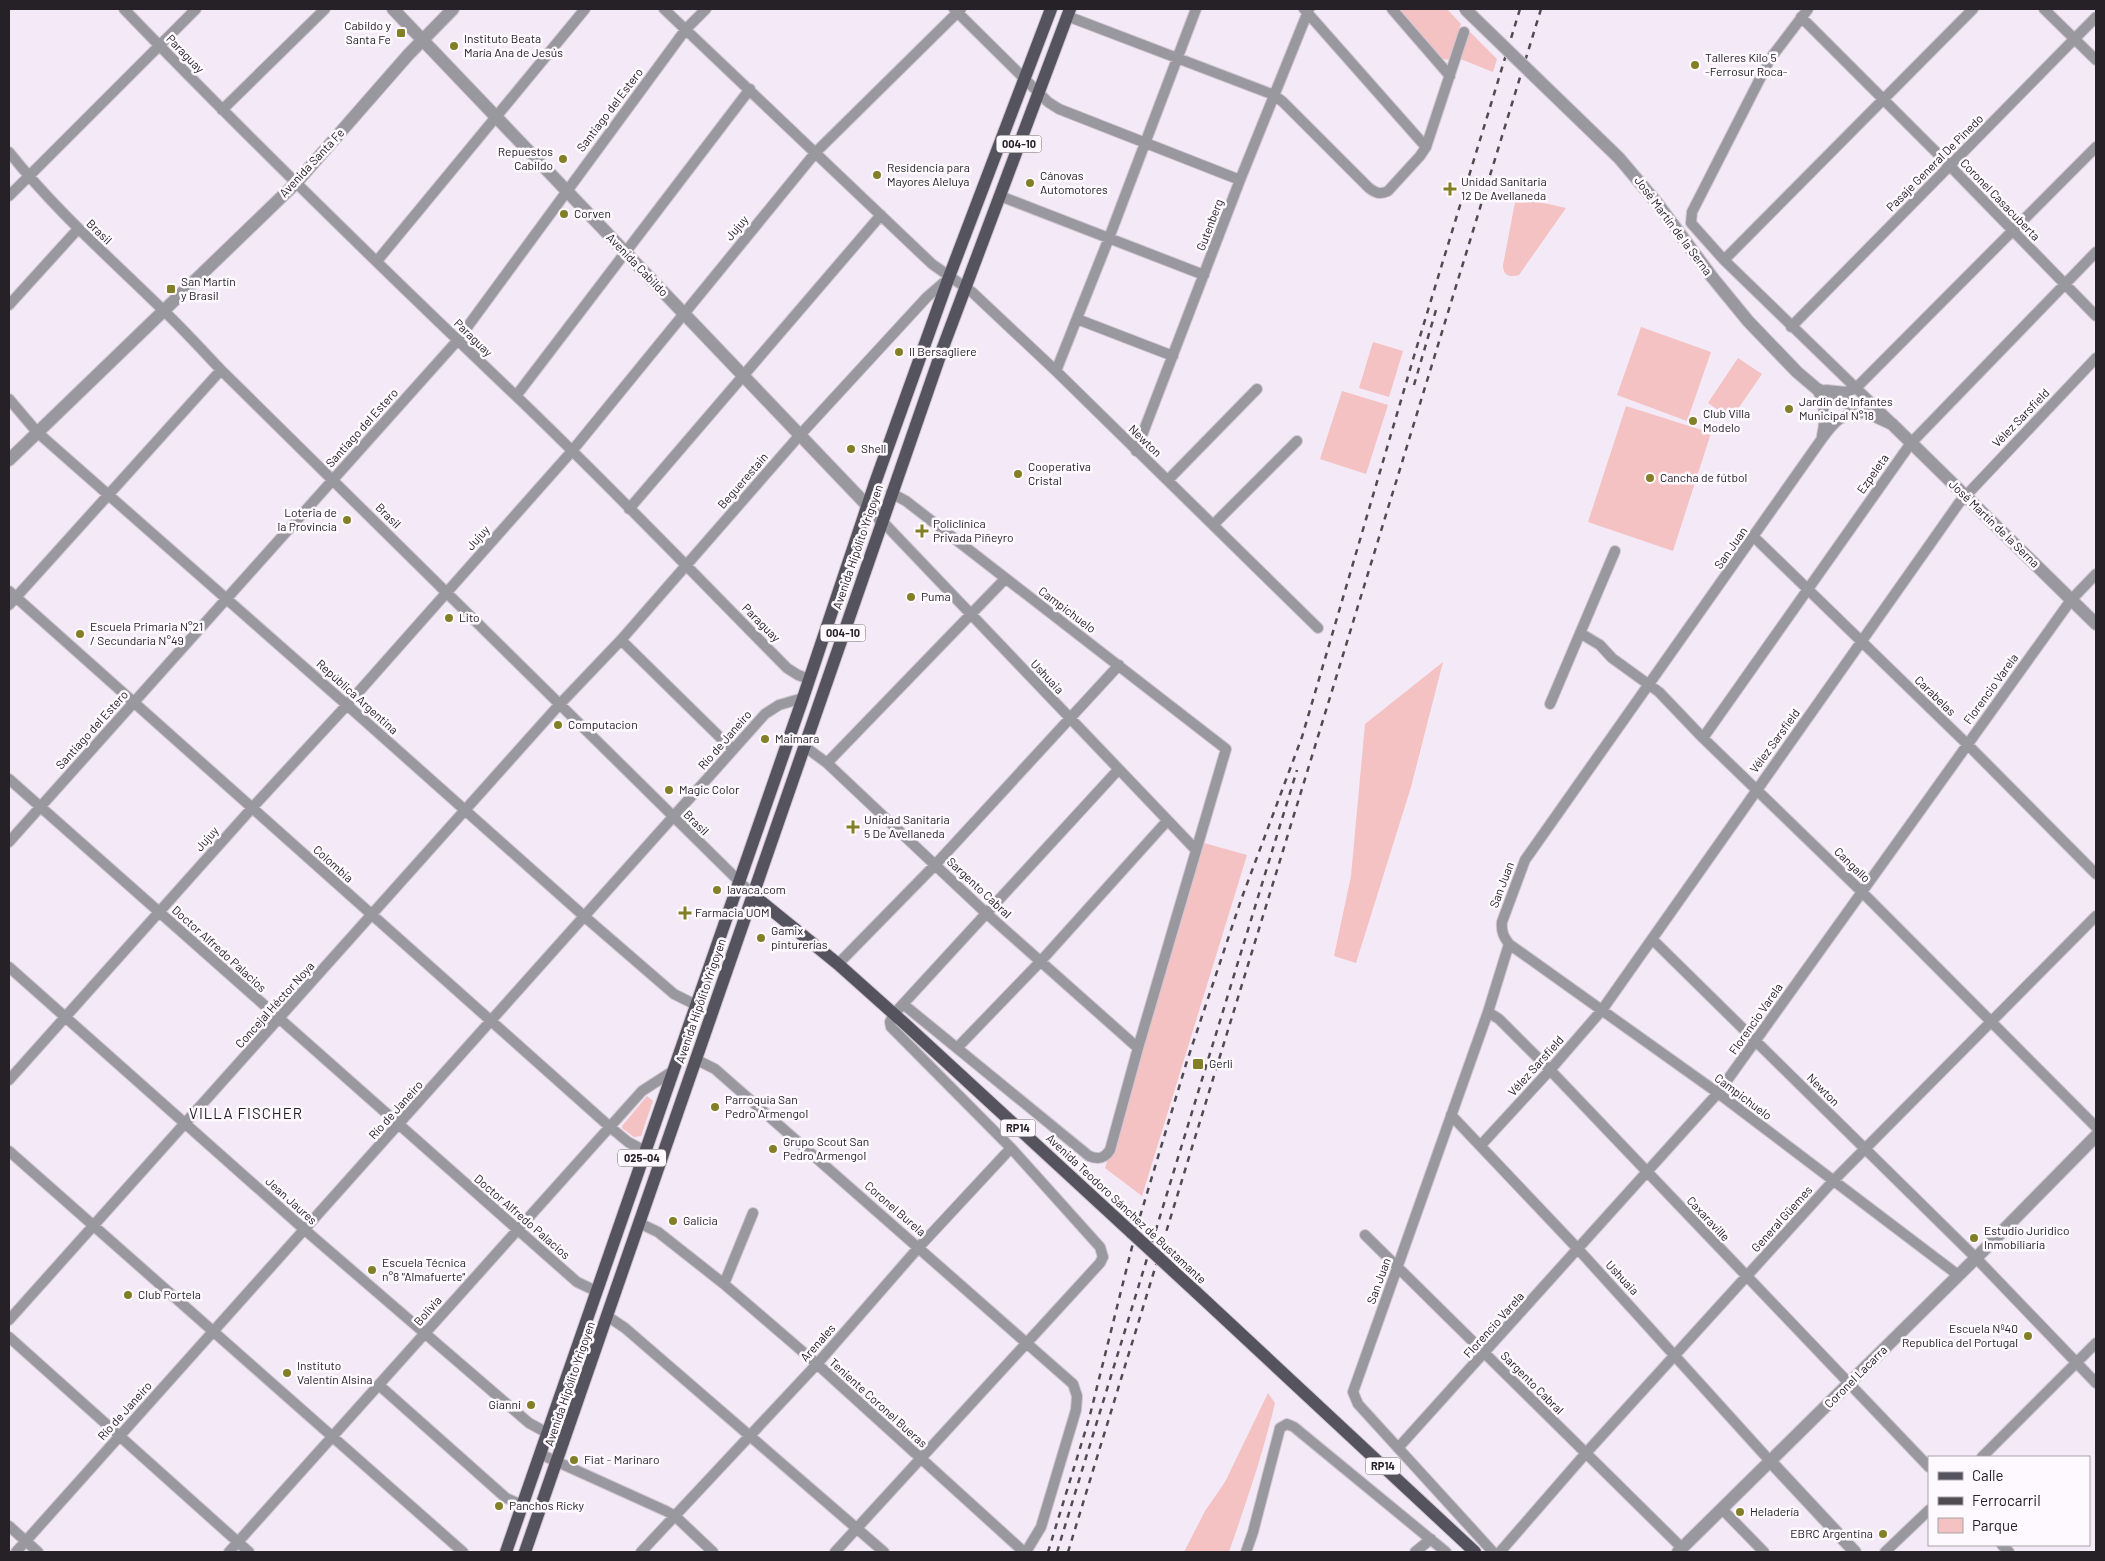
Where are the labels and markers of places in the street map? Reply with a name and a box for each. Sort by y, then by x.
place label: Cabildo y Santa Fe [344,18,391,46]
marker: Cabildo y Santa Fe [395,27,407,39]
place label: Instituto Beata María Ana de Jesús [464,31,563,59]
marker: Instituto Beata María Ana de Jesús [448,40,460,52]
place label: Talleres Kilo 5 -Ferrosur Roca- [1705,50,1788,78]
marker: Talleres Kilo 5 -Ferrosur Roca- [1689,59,1701,71]
place label: Repuestos Cabildo [498,144,553,172]
marker: Repuestos Cabildo [557,153,569,165]
place label: Residencia para Mayores Aleluya [887,160,970,188]
place label: Cánovas Automotores [1040,168,1108,196]
marker: Residencia para Mayores Aleluya [871,169,883,181]
place label: Unidad Sanitaria 12 De Avellaneda [1461,174,1547,202]
marker: Cánovas Automotores [1024,177,1036,189]
marker: Unidad Sanitaria 12 De Avellaneda [1443,182,1457,196]
place label: Corven [574,206,611,220]
marker: Corven [558,208,570,220]
place label: San Martín y Brasil [181,274,236,302]
marker: San Martín y Brasil [165,283,177,295]
place label: Il Bersagliere [909,344,977,358]
marker: Il Bersagliere [893,346,905,358]
place label: Jardin de Infantes Municipal N°18 [1799,394,1893,422]
marker: Jardin de Infantes Municipal N°18 [1783,403,1795,415]
place label: Club Villa Modelo [1703,406,1750,434]
marker: Club Villa Modelo [1687,415,1699,427]
place label: Shell [861,441,886,455]
marker: Shell [845,443,857,455]
place label: Cooperativa Cristal [1028,459,1091,487]
marker: Cooperativa Cristal [1012,468,1024,480]
place label: Cancha de fútbol [1660,470,1747,484]
marker: Cancha de fútbol [1644,472,1656,484]
place label: Loteria de la Provincia [277,505,337,533]
marker: Loteria de la Provincia [341,514,353,526]
place label: Policlínica Privada Piñeyro [933,516,1014,544]
marker: Policlínica Privada Piñeyro [915,524,929,538]
place label: Puma [921,589,951,603]
marker: Puma [905,591,917,603]
place label: Lito [459,610,480,624]
marker: Lito [443,612,455,624]
place label: Escuela Primaria N°21 / Secundaria N°49 [90,619,203,647]
marker: Escuela Primaria N°21 / Secundaria N°49 [74,628,86,640]
place label: Computacion [568,717,638,731]
marker: Computacion [552,719,564,731]
place label: Maimara [775,731,819,745]
marker: Maimara [759,733,771,745]
place label: Magic Color [679,782,740,796]
marker: Magic Color [663,784,675,796]
place label: Unidad Sanitaria 5 De Avellaneda [864,812,950,840]
marker: Unidad Sanitaria 5 De Avellaneda [846,820,860,834]
place label: lavaca.com [727,882,786,896]
marker: lavaca.com [711,884,723,896]
place label: Farmacia UOM [695,905,769,919]
marker: Farmacia UOM [679,907,691,919]
place label: Gamix pinturerías [771,923,828,951]
marker: Gamix pinturerías [755,932,767,944]
place label: Gerli [1209,1056,1233,1070]
marker: Gerli [1191,1057,1205,1071]
place label: Parroquia San Pedro Armengol [725,1092,808,1120]
marker: Parroquia San Pedro Armengol [709,1101,721,1113]
place label: Grupo Scout San Pedro Armengol [783,1134,869,1162]
marker: Grupo Scout San Pedro Armengol [767,1143,779,1155]
place label: Galicia [683,1213,718,1227]
marker: Galicia [667,1215,679,1227]
place label: Estudio Juridico Inmobiliaria [1984,1223,2070,1251]
marker: Estudio Juridico Inmobiliaria [1968,1232,1980,1244]
place label: Escuela Técnica n°8 "Almafuerte" [382,1255,466,1283]
marker: Escuela Técnica n°8 "Almafuerte" [366,1264,378,1276]
place label: Club Portela [138,1287,201,1301]
marker: Club Portela [122,1289,134,1301]
place label: Escuela Nº40 Republica del Portugal [1902,1321,2018,1349]
marker: Escuela Nº40 Republica del Portugal [2022,1330,2034,1342]
place label: Instituto Valentín Alsina [297,1358,373,1386]
marker: Instituto Valentín Alsina [281,1367,293,1379]
place label: Gianni [488,1397,521,1411]
marker: Gianni [525,1399,537,1411]
place label: Fiat - Marinaro [584,1452,659,1466]
marker: Fiat - Marinaro [568,1454,580,1466]
place label: Panchos Ricky [509,1498,585,1512]
marker: Panchos Ricky [493,1500,505,1512]
place label: Heladería [1750,1504,1799,1518]
marker: Heladería [1734,1506,1746,1518]
place label: EBRC Argentina [1790,1526,1873,1540]
marker: EBRC Argentina [1877,1528,1889,1540]

